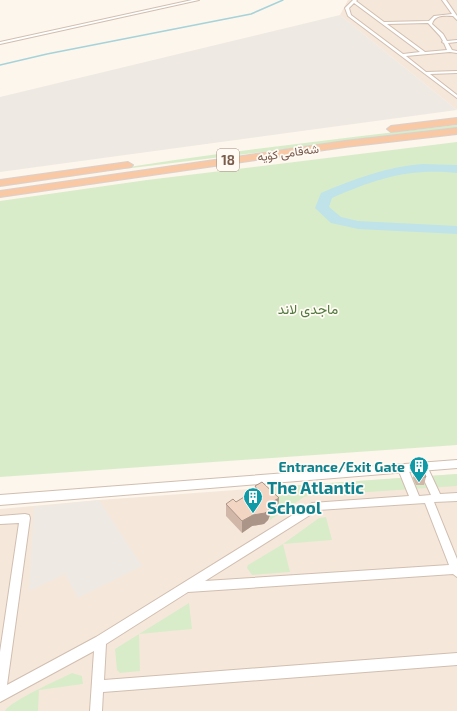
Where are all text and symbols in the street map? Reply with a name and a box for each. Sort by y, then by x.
street label: شەقامی کۆیە [256,141,320,165]
road number: 18 [217,149,239,171]
park label: ماجدی لاند [278,300,338,318]
building icon: Entrance/Exit Gate [408,455,430,483]
place label: Entrance/Exit Gate [278,458,405,475]
place label: The Atlantic School [267,477,364,517]
building icon: The Atlantic School [242,486,264,514]

